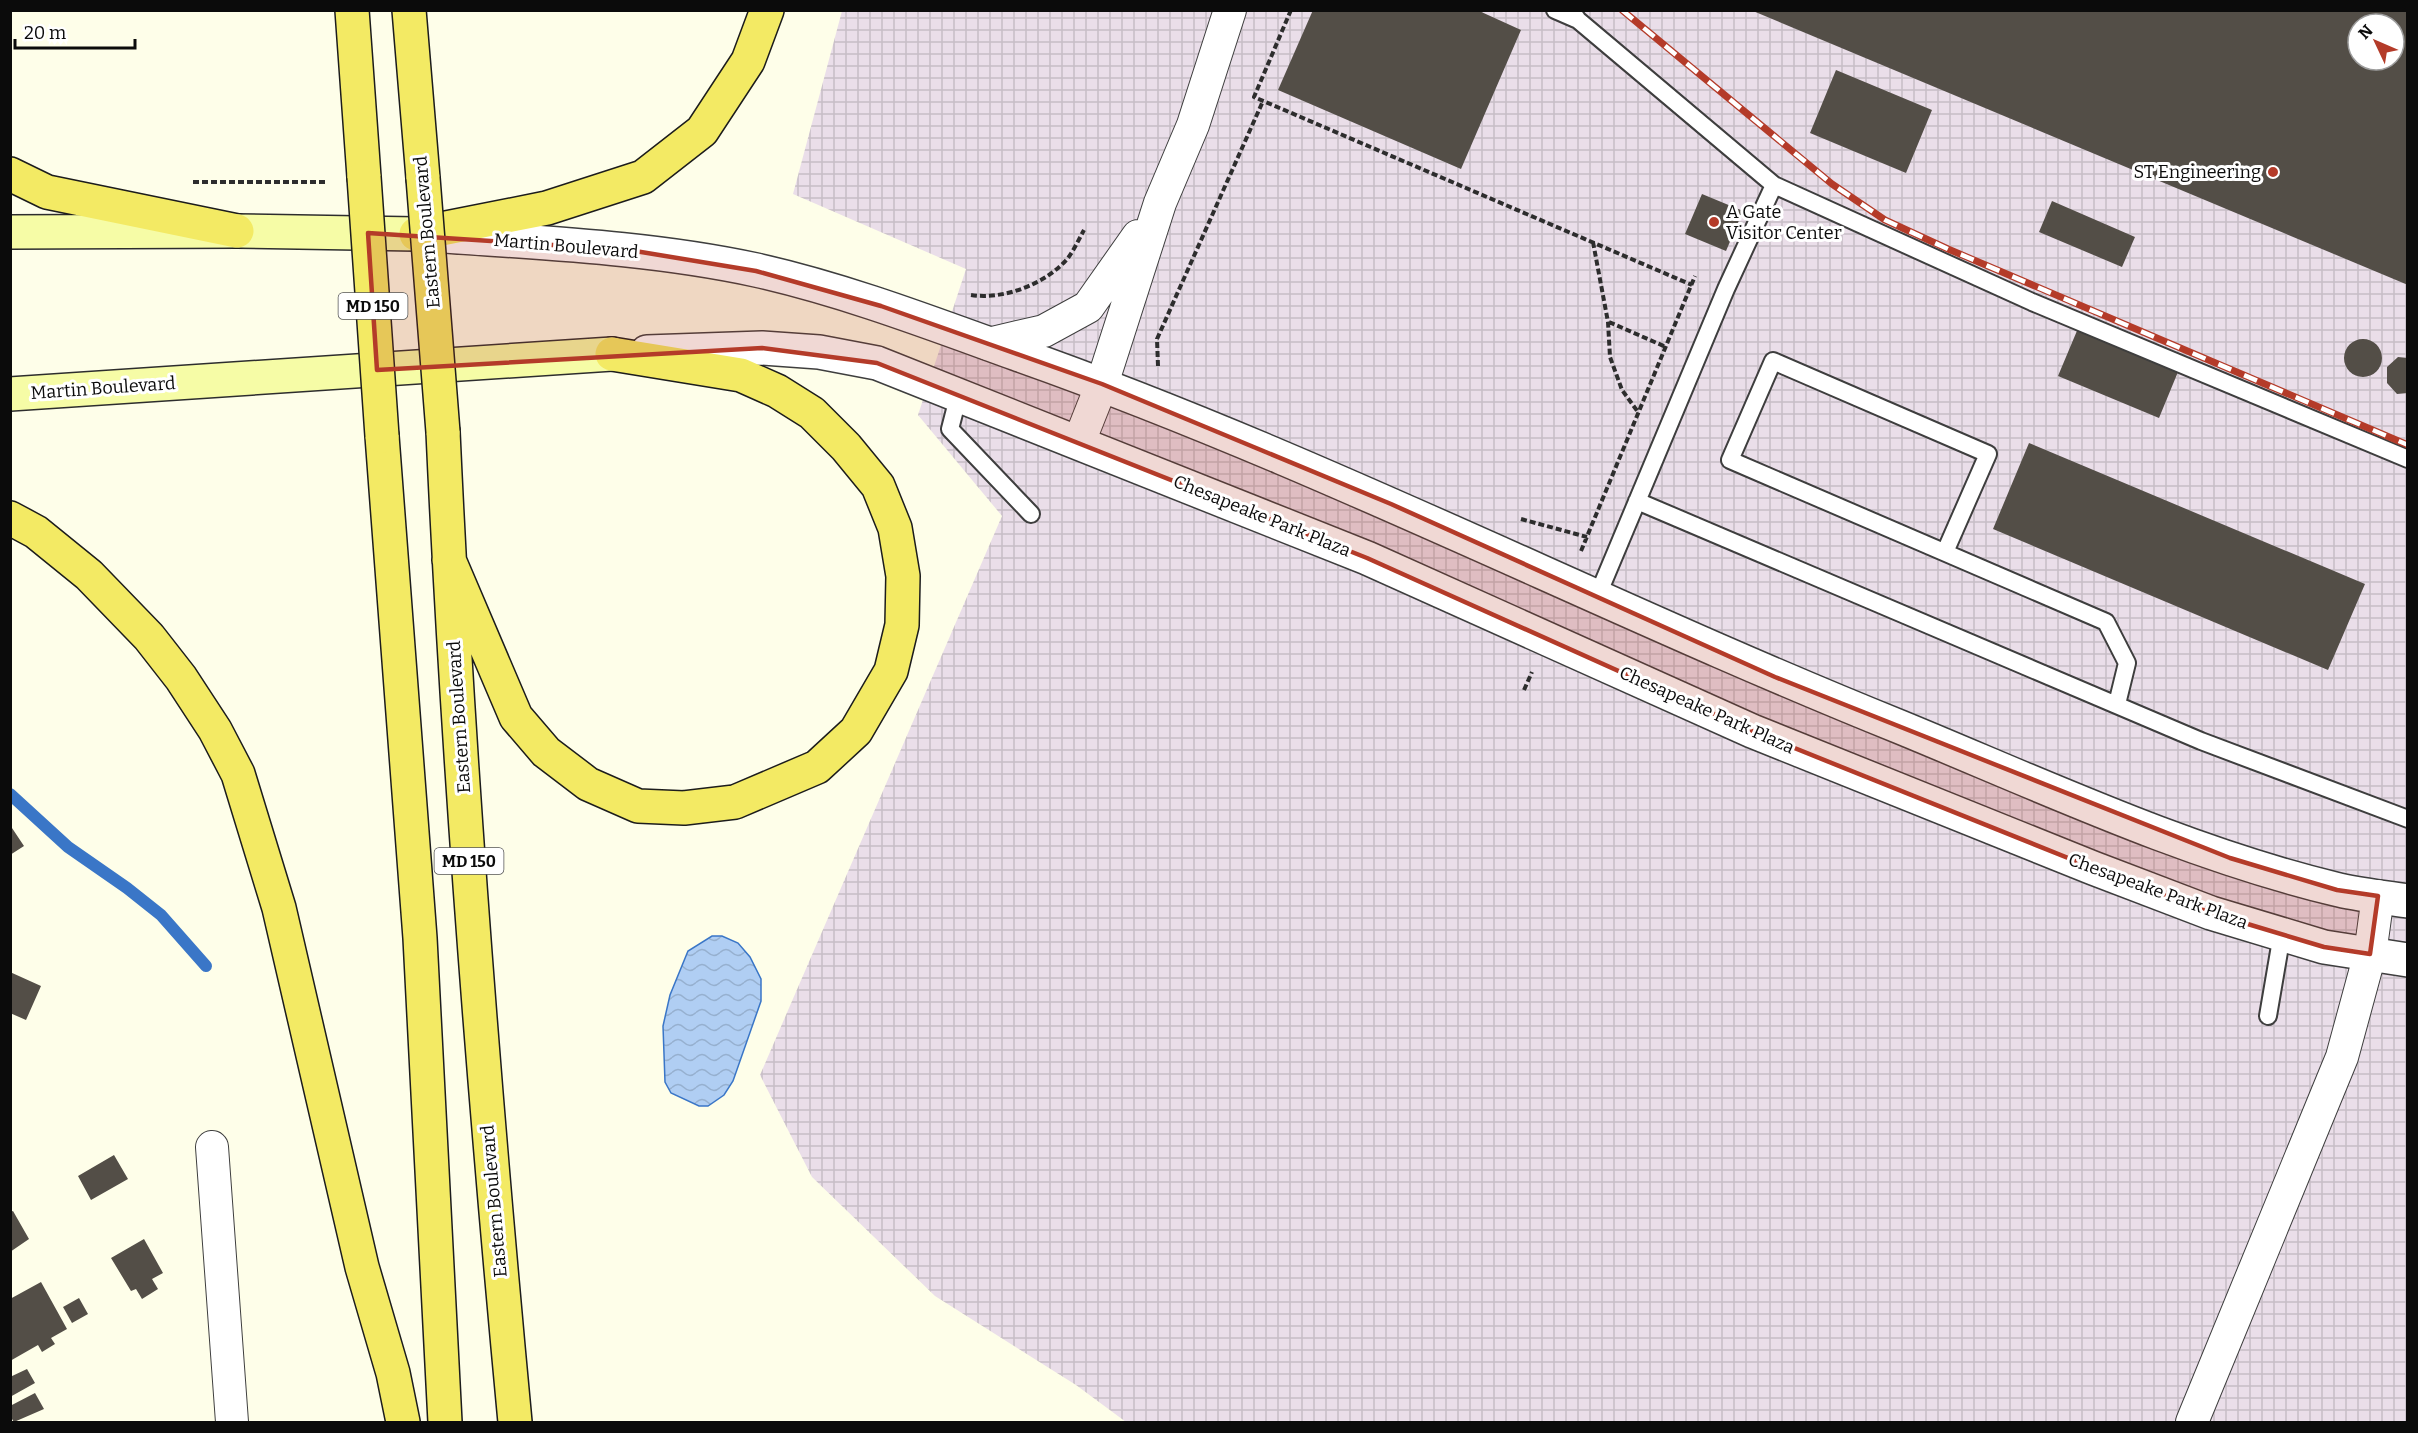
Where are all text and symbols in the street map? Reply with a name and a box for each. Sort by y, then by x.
scale bar [15,12,135,50]
north arrow [2346,12,2406,72]
text: N [2354,21,2377,43]
text: 20 m [24,22,66,44]
street label: Eastern Boulevard [409,155,445,309]
place label: ST Engineering [2133,161,2261,183]
marker: ST Engineering [2266,165,2280,179]
place label: A Gate Visitor Center [1726,201,1842,244]
marker: A Gate Visitor Center [1707,215,1721,229]
street label: Martin Boulevard [493,229,640,263]
road number: MD 150 [338,293,407,319]
street label: Martin Boulevard [30,372,177,404]
street label: Chesapeake Park Plaza [1170,470,1354,562]
street label: Eastern Boulevard [443,640,475,794]
street label: Chesapeake Park Plaza [1616,661,1798,759]
road number: MD 150 [434,848,504,874]
street label: Chesapeake Park Plaza [2065,848,2251,934]
street label: Eastern Boulevard [476,1124,512,1278]

